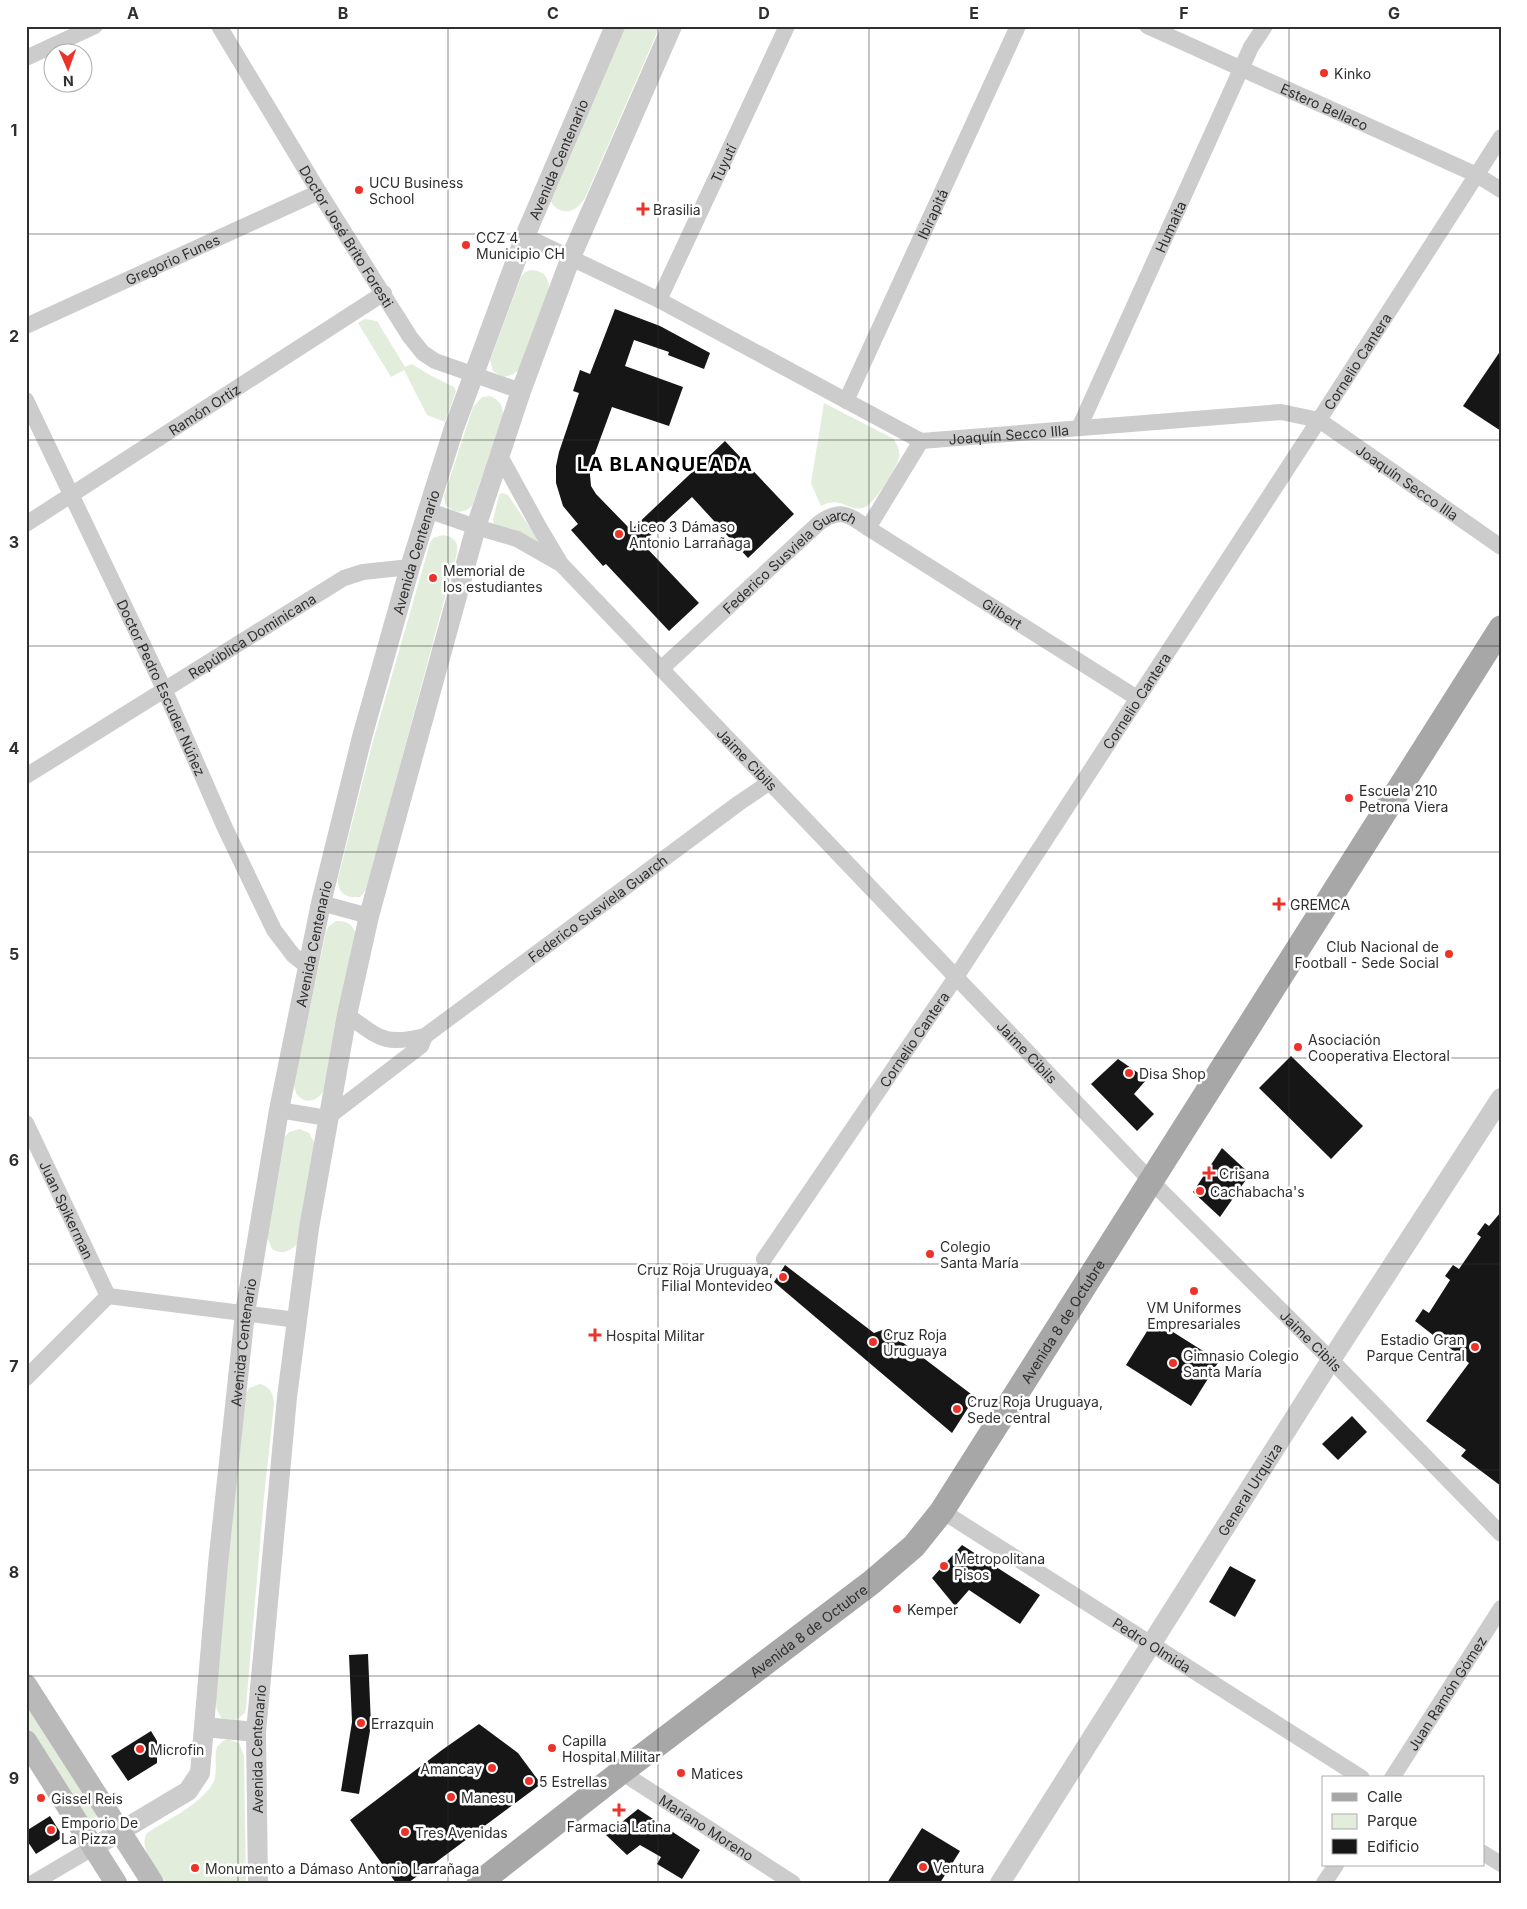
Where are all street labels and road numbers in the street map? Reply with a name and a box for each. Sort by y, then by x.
street label: Estero Bellaco [1278,79,1371,133]
street label: Avenida Centenario [525,96,591,222]
street label: Tuyutí [707,141,739,185]
street label: Doctor José Brito Foresti [296,162,398,310]
street label: Ibirapitá [913,186,951,242]
street label: Humaita [1151,198,1189,255]
street label: Gregorio Funes [123,230,222,288]
street label: Cornelio Cantera [1319,309,1394,413]
street label: Ramón Ortiz [165,380,243,438]
street label: Joaquín Secco Illa [948,421,1070,447]
street label: Joaquín Secco Illa [1353,440,1462,523]
street label: Avenida Centenario [389,487,442,616]
street label: Federico Susviela Guarch [719,506,860,617]
street label: República Dominicana [185,589,319,682]
street label: Gilbert [979,594,1026,632]
street label: Doctor Pedro Escuder Núñez [114,596,210,778]
street label: Cornelio Cantera [1098,649,1174,752]
street label: Jaime Cibils [714,724,781,794]
street label: Federico Susviela Guarch [524,851,670,965]
street label: Avenida Centenario [292,878,335,1009]
street label: Cornelio Cantera [875,988,952,1090]
street label: Jaime Cibils [994,1017,1061,1087]
street label: Juan Spikerman [37,1158,98,1262]
street label: Avenida 8 de Octubre [1017,1256,1108,1386]
street label: Avenida Centenario [227,1277,259,1407]
street label: Jaime Cibils [1277,1306,1346,1375]
street label: General Urquiza [1213,1440,1285,1539]
street label: Avenida 8 de Octubre [746,1580,870,1680]
street label: Pedro Olmida [1110,1613,1194,1676]
street label: Juan Ramón Gómez [1403,1632,1490,1754]
street label: Avenida Centenario [247,1684,269,1814]
street label: Mariano Moreno [656,1791,757,1864]

